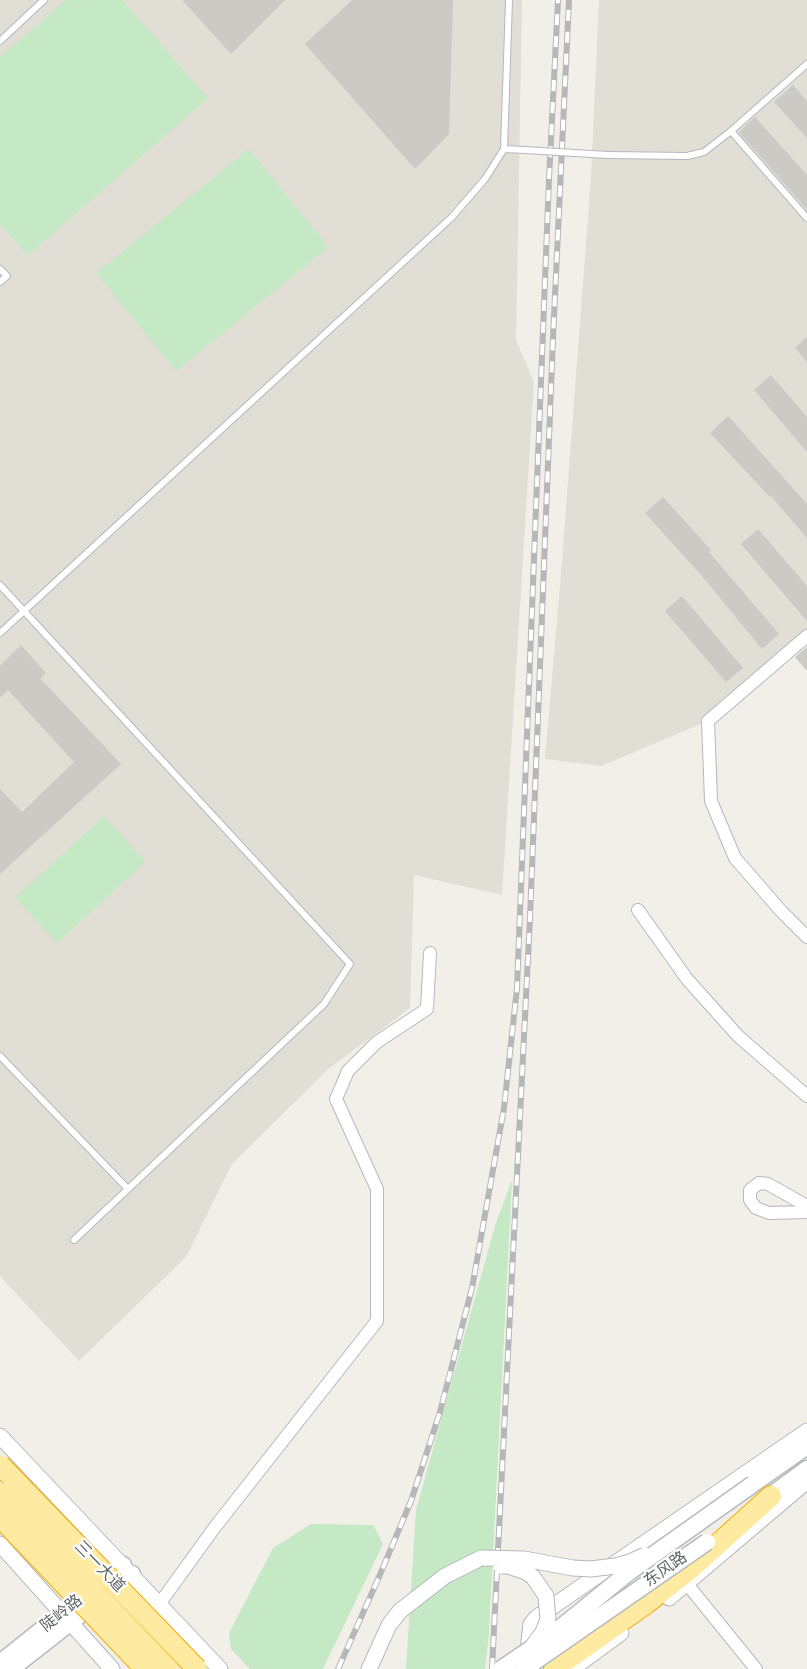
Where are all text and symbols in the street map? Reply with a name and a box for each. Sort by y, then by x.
street label: 三一大道 [70,1537,128,1597]
street label: 东风路 [641,1548,691,1592]
street label: 陡岭路 [37,1591,87,1637]

